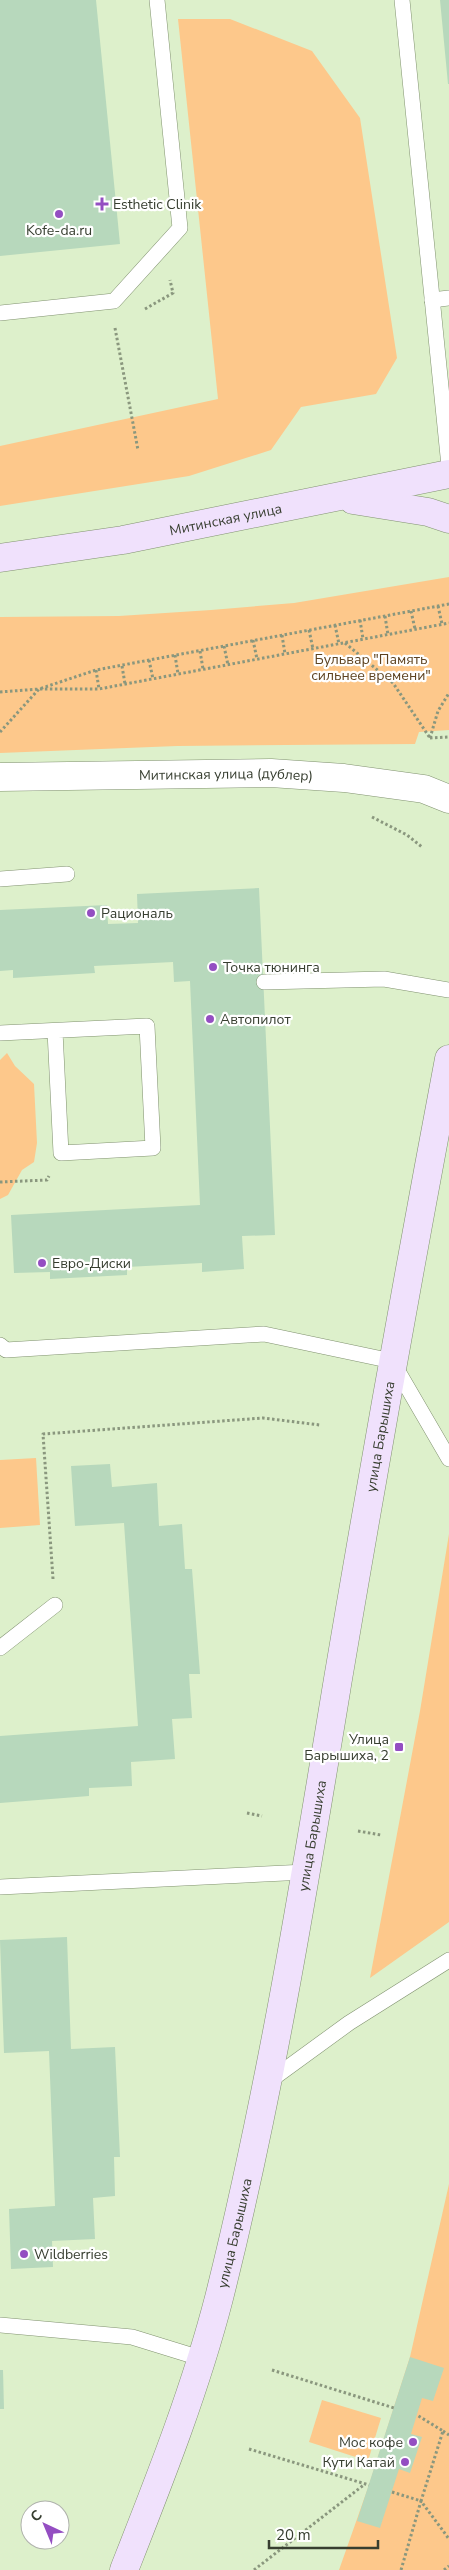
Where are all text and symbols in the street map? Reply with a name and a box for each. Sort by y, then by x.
place label: Esthetic Clinik [113,195,202,214]
marker: Esthetic Clinik [95,197,109,211]
marker: Kofe-da.ru [53,208,65,220]
place label: Kofe-da.ru [26,221,92,240]
street label: Митинская улица [168,499,284,540]
park label: Бульвар "Память сильнее времени" [311,650,431,685]
street label: Митинская улица (дублер) [139,764,314,786]
place label: Рациональ [101,904,173,923]
marker: Рациональ [85,907,97,919]
place label: Точка тюнинга [223,958,320,977]
marker: Точка тюнинга [207,961,219,973]
place label: Автопилот [220,1010,291,1029]
marker: Автопилот [204,1013,216,1025]
place label: Евро-Диски [52,1254,131,1273]
marker: Евро-Диски [36,1257,48,1269]
street label: улица Барышиха [361,1380,400,1493]
place label: Улица Барышиха, 2 [304,1730,389,1765]
marker: Улица Барышиха, 2 [393,1741,405,1753]
street label: улица Барышиха [294,1779,331,1893]
street label: улица Барышиха [213,2176,257,2290]
place label: Wildberries [34,2245,108,2264]
marker: Wildberries [18,2248,30,2260]
place label: Мос кофе [339,2433,403,2452]
marker: Мос кофе [407,2436,419,2448]
place label: Кути Катай [323,2453,395,2472]
marker: Кути Катай [399,2456,411,2468]
north arrow [20,2500,70,2550]
text: С [26,2506,47,2526]
scale bar [269,2518,378,2550]
text: 20 m [276,2525,311,2545]

